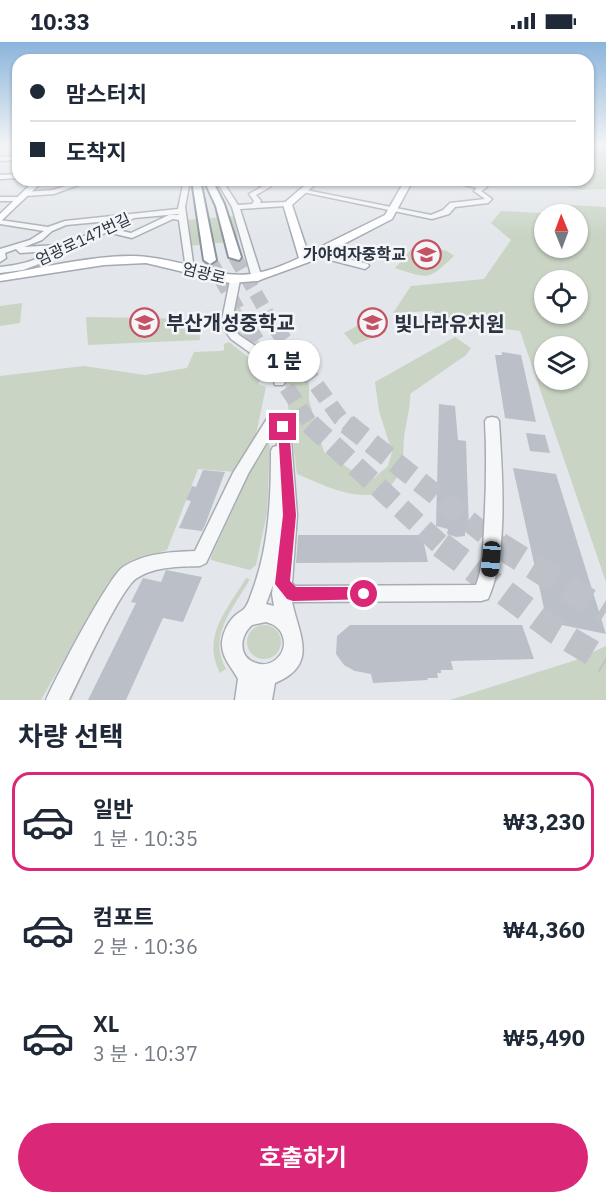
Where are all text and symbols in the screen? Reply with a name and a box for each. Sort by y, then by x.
text: 10:33 [30,7,90,36]
text: 맘스터치 [66,79,147,108]
text: 도착지 [66,137,127,166]
north arrow [534,204,588,258]
map controls [534,204,588,390]
street label: 엄광로147번길 [32,208,134,270]
school or university icon: 가야여자중학교 [411,238,443,270]
place label: 가야여자중학교 [303,244,406,264]
street label: 엄광로 [180,258,228,288]
button: locate [534,270,588,324]
school or university icon: 부산개성중학교 [129,306,161,338]
school or university icon: 빛나라유치원 [357,307,389,339]
place label: 부산개성중학교 [166,309,295,336]
place label: 빛나라유치원 [394,310,504,337]
button: layers [534,336,588,390]
callout: 1 분 [247,340,319,382]
text: 1 분 [266,347,302,374]
route end [269,413,296,440]
car [480,540,502,578]
route start [350,580,377,607]
text: 차량 선택 [18,718,124,753]
text: 일반 [93,794,133,823]
icon: car [21,795,75,849]
text: ₩3,230 [503,807,585,836]
text: 1 분 · 10:35 [93,825,198,852]
text: 컴포트 [93,902,154,931]
icon: car [21,903,75,957]
text: ₩4,360 [503,915,585,944]
text: 2 분 · 10:36 [93,933,198,960]
text: XL [93,1009,119,1038]
icon: car [21,1011,75,1065]
text: ₩5,490 [503,1023,585,1052]
text: 3 분 · 10:37 [93,1040,198,1067]
button: 호출하기 [18,1123,588,1192]

